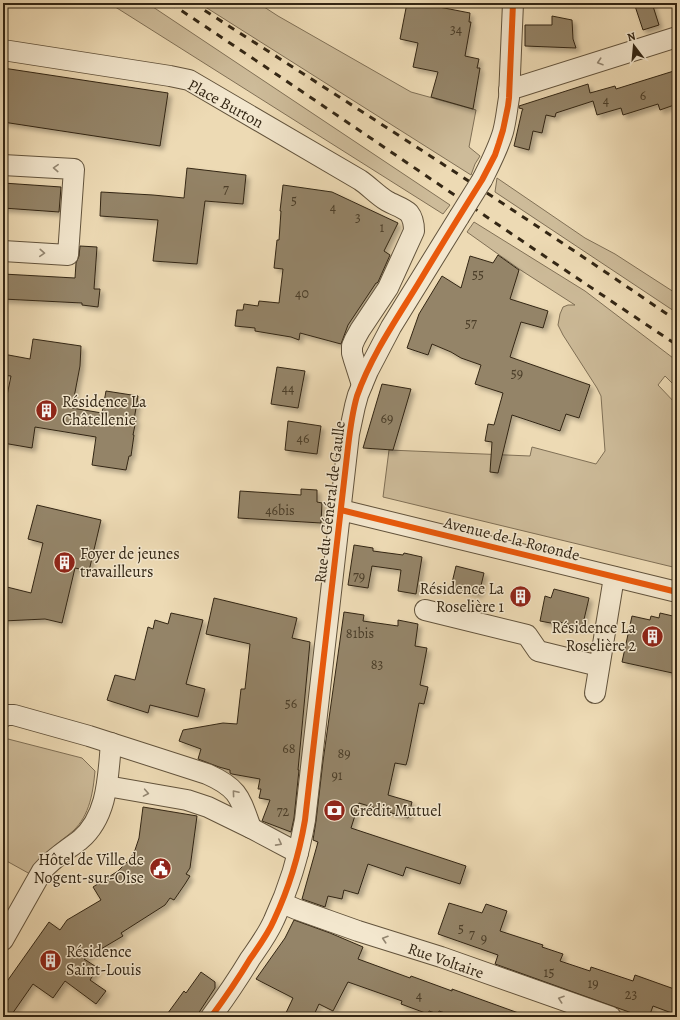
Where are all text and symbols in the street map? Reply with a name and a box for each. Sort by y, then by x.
house number: 34 [450,20,462,39]
north arrow [614,26,654,66]
text: N [625,29,637,45]
one-way arrow [596,57,603,65]
street label: Place Burton [184,74,268,134]
house number: 6 [640,86,646,105]
house number: 4 [603,91,609,110]
one-way arrow [53,164,59,173]
house number: 7 [223,180,229,199]
house number: 5 [291,191,297,210]
house number: 4 [330,198,336,217]
house number: 3 [355,208,361,227]
house number: 1 [380,218,385,237]
one-way arrow [39,249,45,258]
house number: 55 [472,265,484,284]
house number: 40 [295,284,309,303]
house number: 57 [465,314,477,333]
house number: 59 [511,364,523,383]
house number: 44 [282,379,294,398]
place label: Résidence La Châtellenie [62,391,147,431]
building icon: Résidence La Châtellenie [33,397,59,423]
house number: 69 [381,409,393,428]
street label: Rue du Général de Gaulle [309,420,351,584]
house number: 46 [297,429,309,448]
house number: 46bis [265,501,295,520]
street label: Avenue de la Rotonde [441,511,582,566]
place label: Foyer de jeunes travailleurs [80,543,180,583]
building icon: Foyer de jeunes travailleurs [52,549,78,575]
house number: 79 [353,567,365,586]
place label: Résidence La Roselière 1 [420,578,505,618]
building icon: Résidence La Roselière 1 [507,584,533,610]
place label: Résidence La Roselière 2 [552,617,637,657]
building icon: Résidence La Roselière 2 [639,623,665,649]
house number: 81bis [346,624,374,643]
house number: 83 [371,655,383,674]
house number: 56 [285,694,297,713]
house number: 68 [282,739,296,758]
house number: 89 [337,744,351,763]
house number: 91 [331,766,343,785]
one-way arrow [142,788,149,797]
one-way arrow [232,790,239,798]
bank icon: Crédit Mutuel [321,797,347,823]
place label: Crédit Mutuel [350,800,441,822]
house number: 72 [277,802,290,821]
one-way arrow [275,838,282,846]
place label: Hôtel de Ville de Nogent-sur-Oise [33,849,144,889]
public building icon: Hôtel de Ville de Nogent-sur-Oise [147,855,173,881]
house number: 5 [458,919,464,938]
house number: 7 [469,925,475,944]
house number: 9 [481,929,487,948]
one-way arrow [382,935,389,944]
street label: Rue Voltaire [405,938,487,984]
place label: Résidence Saint-Louis [66,941,141,981]
building icon: Résidence Saint-Louis [38,947,64,973]
house number: 15 [544,963,554,982]
house number: 19 [587,974,599,993]
house number: 23 [625,985,637,1004]
house number: 4 [416,986,422,1005]
one-way arrow [558,996,565,1004]

